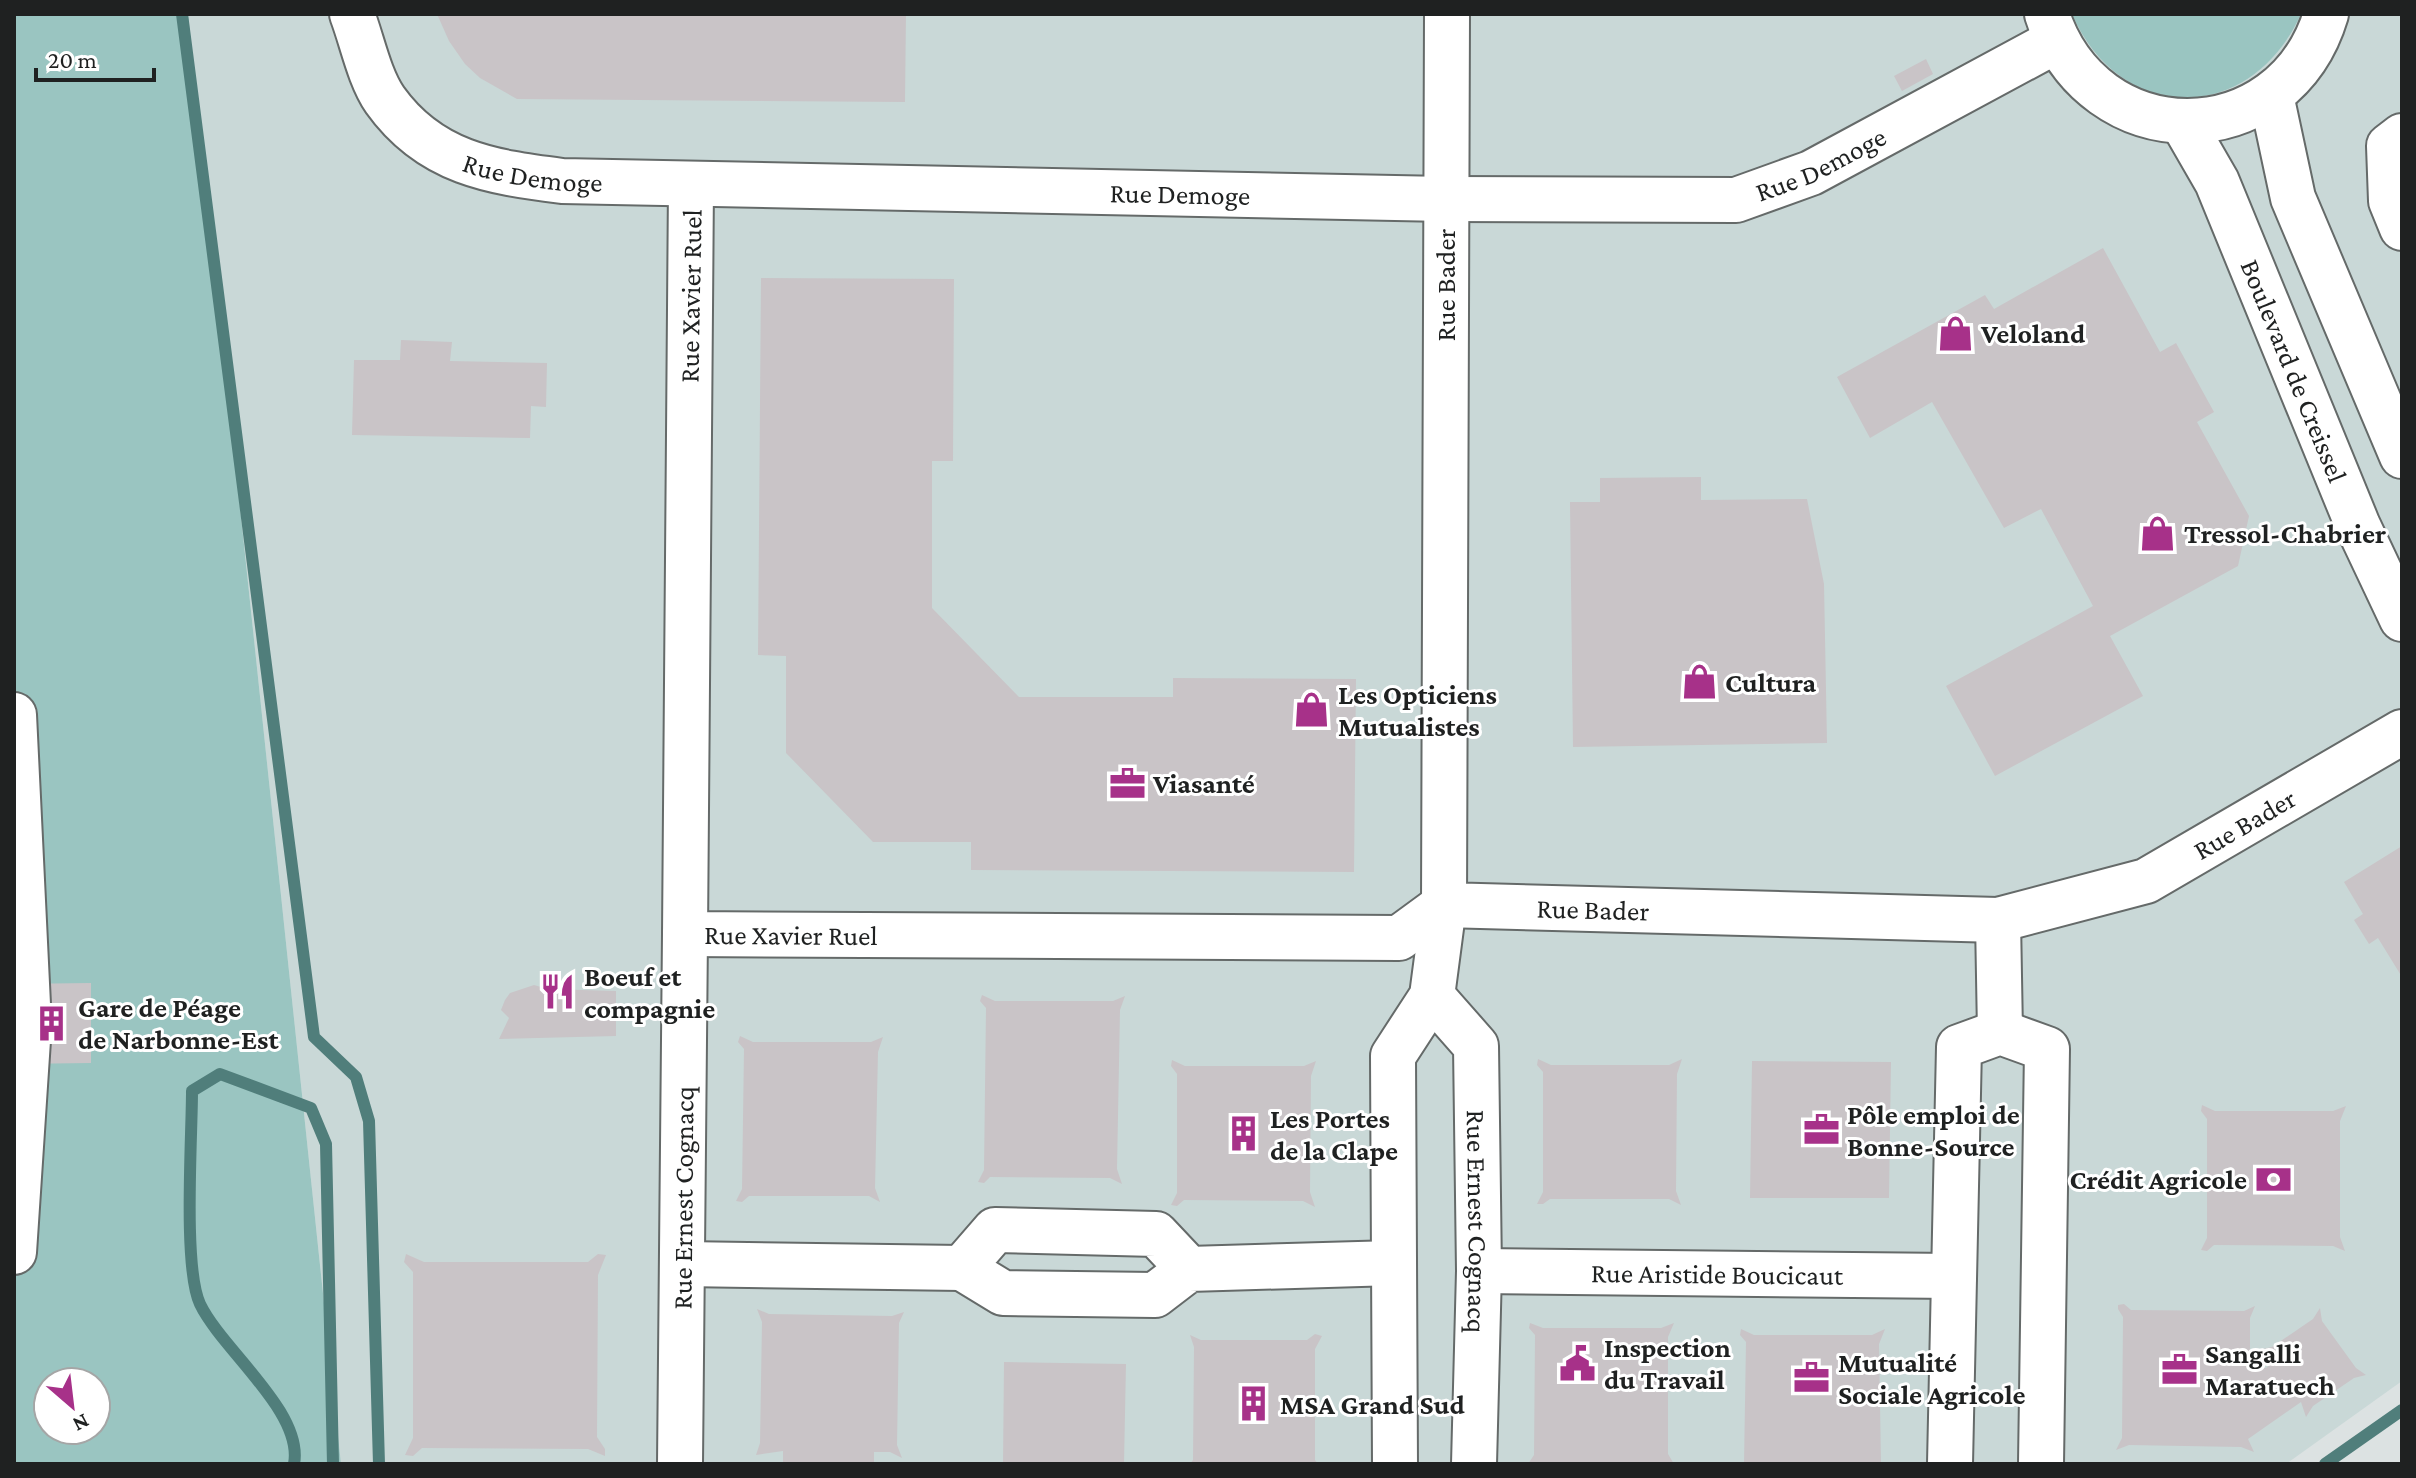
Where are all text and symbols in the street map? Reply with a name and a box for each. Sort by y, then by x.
scale bar [36,32,154,82]
text: 20 m [48,46,97,73]
street label: Rue Demoge [1751,121,1891,208]
street label: Rue Demoge [459,147,603,198]
street label: Rue Demoge [1109,177,1251,211]
street label: Rue Xavier Ruel [673,209,708,383]
street label: Rue Bader [1430,229,1461,341]
street label: Boulevard de Creissel [2234,255,2353,487]
shop icon: Veloland [1936,314,1974,352]
place label: Veloland [1980,318,2086,349]
shop icon: Tressol-Chabrier [2139,514,2177,552]
place label: Tressol-Chabrier [2184,518,2386,549]
shop icon: Cultura [1680,663,1718,701]
place label: Cultura [1725,667,1817,698]
place label: Les Opticiens Mutualistes [1338,679,1497,742]
shop icon: Les Opticiens Mutualistes [1293,691,1331,729]
office icon: Viasanté [1108,764,1146,802]
place label: Viasanté [1152,768,1255,799]
street label: Rue Bader [2188,782,2301,866]
street label: Rue Bader [1536,893,1650,927]
street label: Rue Xavier Ruel [704,919,878,951]
place label: Boeuf et compagnie [584,961,715,1024]
restaurant icon: Boeuf et compagnie [539,973,577,1011]
place label: Gare de Péage de Narbonne-Est [78,992,279,1055]
building icon: Gare de Péage de Narbonne-Est [33,1004,71,1042]
street label: Rue Ernest Cognacq [666,1086,700,1310]
place label: Pôle emploi de Bonne-Source [1847,1099,2020,1162]
place label: Les Portes de la Clape [1270,1103,1398,1166]
street label: Rue Ernest Cognacq [1461,1110,1494,1334]
office icon: Pôle emploi de Bonne-Source [1802,1111,1840,1149]
building icon: Les Portes de la Clape [1225,1115,1263,1153]
bank icon: Crédit Agricole [2254,1160,2292,1198]
place label: Crédit Agricole [2069,1164,2247,1195]
street label: Rue Aristide Boucicaut [1591,1257,1844,1291]
place label: Inspection du Travail [1604,1332,1731,1395]
place label: Sangalli Maratuech [2205,1338,2335,1401]
public building icon: Inspection du Travail [1559,1344,1597,1382]
place label: Mutualité Sociale Agricole [1838,1347,2026,1410]
office icon: Sangalli Maratuech [2160,1350,2198,1388]
office icon: Mutualité Sociale Agricole [1793,1359,1831,1397]
north arrow [32,1366,112,1446]
building icon: MSA Grand Sud [1235,1385,1273,1423]
place label: MSA Grand Sud [1280,1389,1465,1420]
text: N [69,1409,94,1438]

